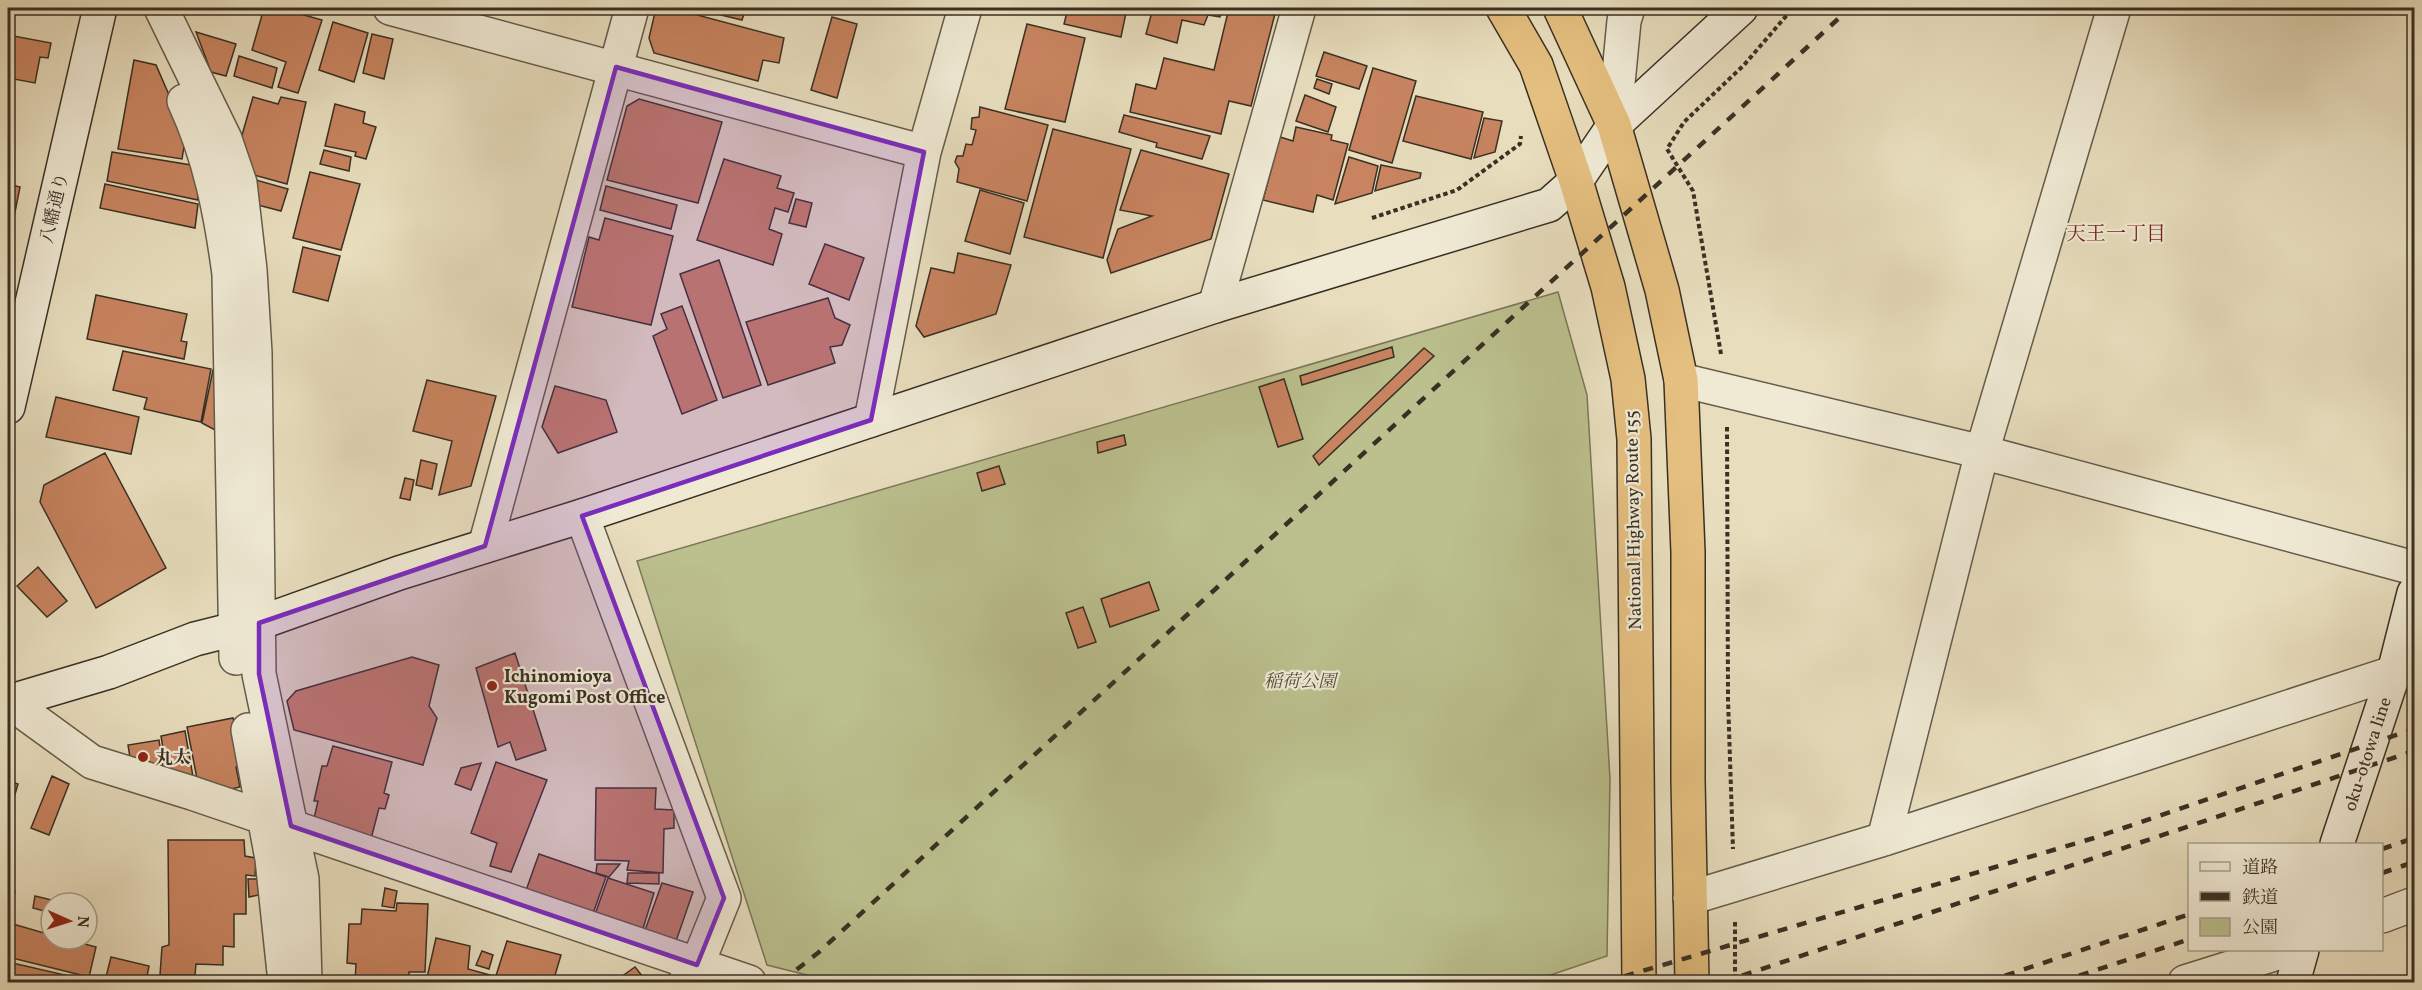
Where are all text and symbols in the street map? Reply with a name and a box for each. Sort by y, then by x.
street label: 八幡通り [35,170,76,246]
district label: 天王一丁目 [2066,221,2166,249]
street label: National Highway Route 155 [1620,410,1649,630]
place label: Ichinomioya Kugomi Post Office [504,665,665,711]
park label: 稲荷公園 [1264,670,1339,695]
marker: Ichinomioya Kugomi Post Office [485,679,499,693]
street label: oku-otowa line [2338,694,2399,815]
place label: 丸太 [155,746,191,771]
marker: 丸太 [136,750,150,764]
legend [2188,843,2383,951]
text: 道路 [2242,856,2278,881]
text: 鉄道 [2242,886,2278,911]
north arrow [39,891,99,951]
text: N [71,915,93,928]
text: 公園 [2242,916,2278,941]

